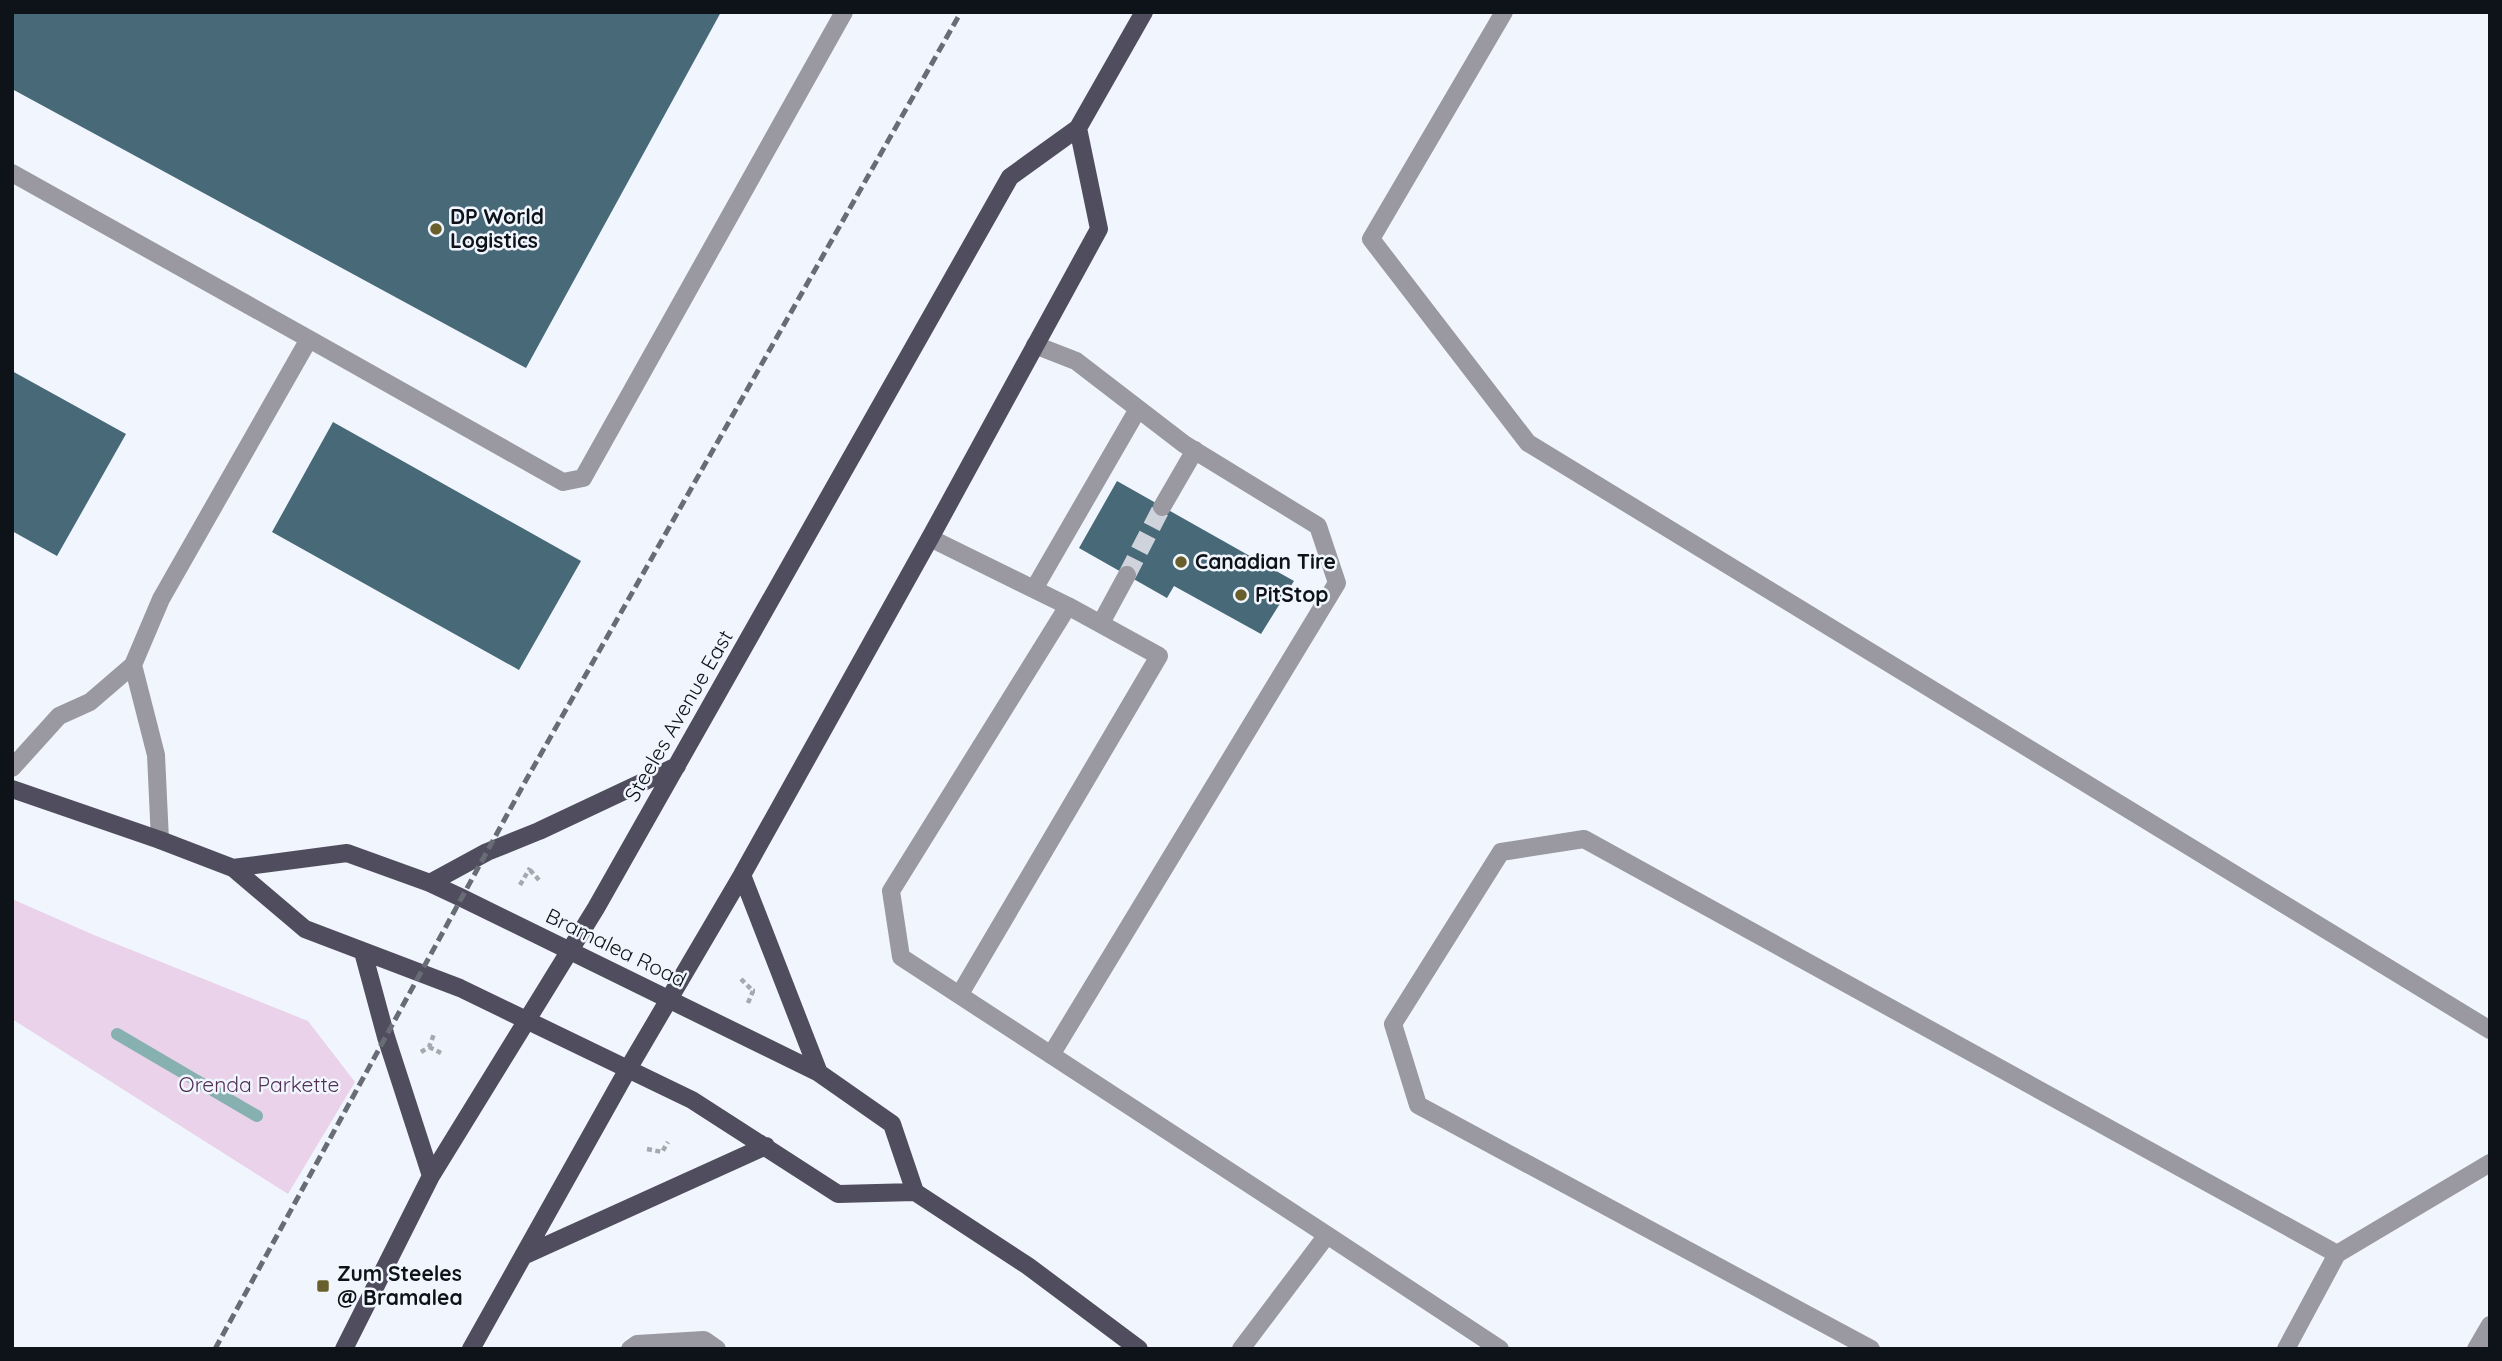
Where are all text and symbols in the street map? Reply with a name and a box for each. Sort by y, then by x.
place label: DP World Logistics [450,203,544,253]
marker: DP World Logistics [428,221,444,237]
place label: Canadian Tire [1195,548,1336,574]
marker: Canadian Tire [1173,554,1189,570]
place label: PitStop [1255,581,1329,607]
marker: PitStop [1233,587,1249,603]
street label: Steeles Avenue East [618,625,738,806]
street label: Bramalea Road [542,902,691,992]
park label: Orenda Parkette [179,1071,339,1097]
place label: Zum Steeles @ Bramalea [337,1260,463,1310]
marker: Zum Steeles @ Bramalea [315,1278,331,1294]

